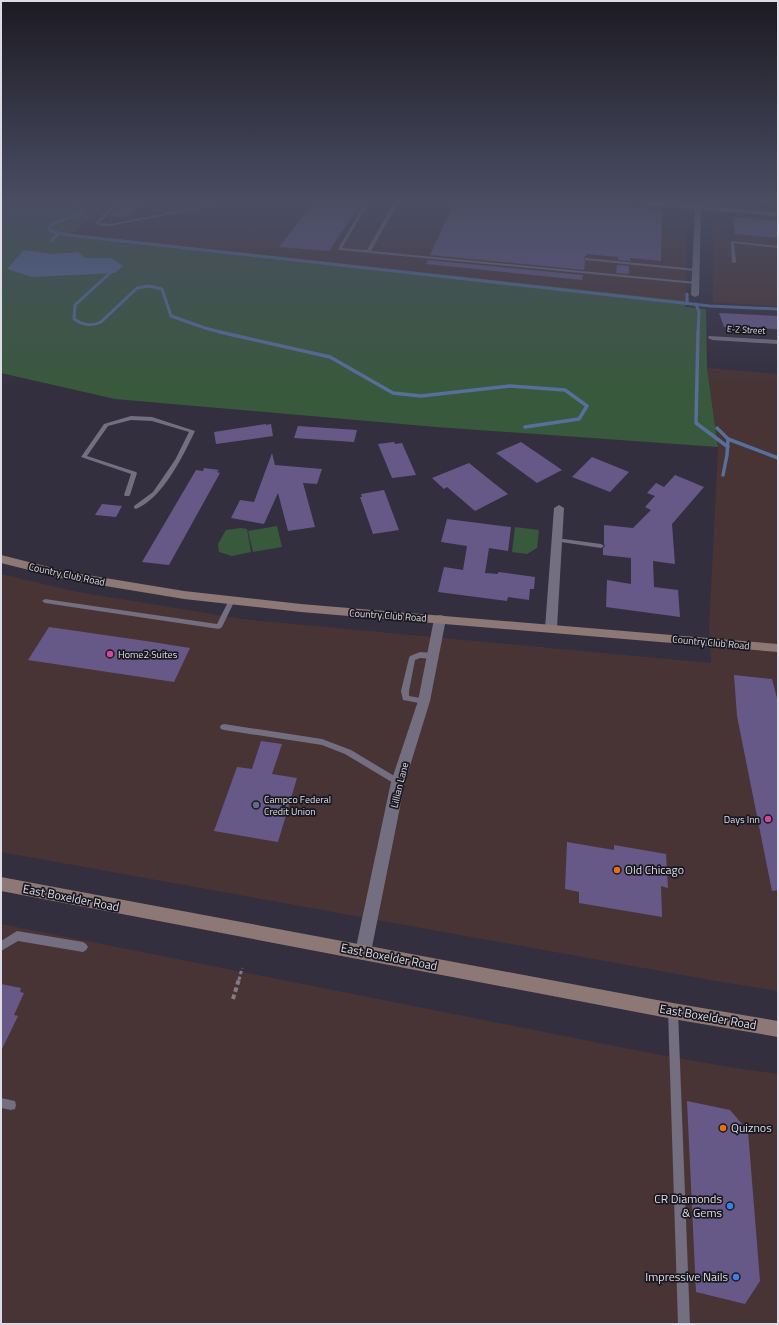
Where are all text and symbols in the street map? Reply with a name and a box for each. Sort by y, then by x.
street label: E-Z Street [726,322,766,337]
street label: Country Club Road [27,559,106,590]
street label: Country Club Road [349,605,427,626]
street label: Country Club Road [672,632,750,653]
place label: Home2 Suites [118,647,178,662]
marker: Home2 Suites [105,649,115,659]
street label: Lillian Lane [387,761,412,810]
place label: Campco Federal Credit Union [264,792,331,819]
marker: Campco Federal Credit Union [251,800,261,810]
place label: Days Inn [724,812,760,827]
marker: Days Inn [763,814,773,824]
place label: Old Chicago [625,860,684,879]
marker: Old Chicago [612,865,622,875]
street label: East Boxelder Road [21,879,121,916]
street label: East Boxelder Road [339,938,439,975]
street label: East Boxelder Road [658,999,758,1034]
place label: Quiznos [731,1118,772,1137]
marker: Quiznos [718,1123,728,1133]
place label: CR Diamonds & Gems [654,1189,722,1222]
marker: CR Diamonds & Gems [725,1201,735,1211]
place label: Impressive Nails [645,1267,728,1286]
marker: Impressive Nails [731,1272,741,1282]

